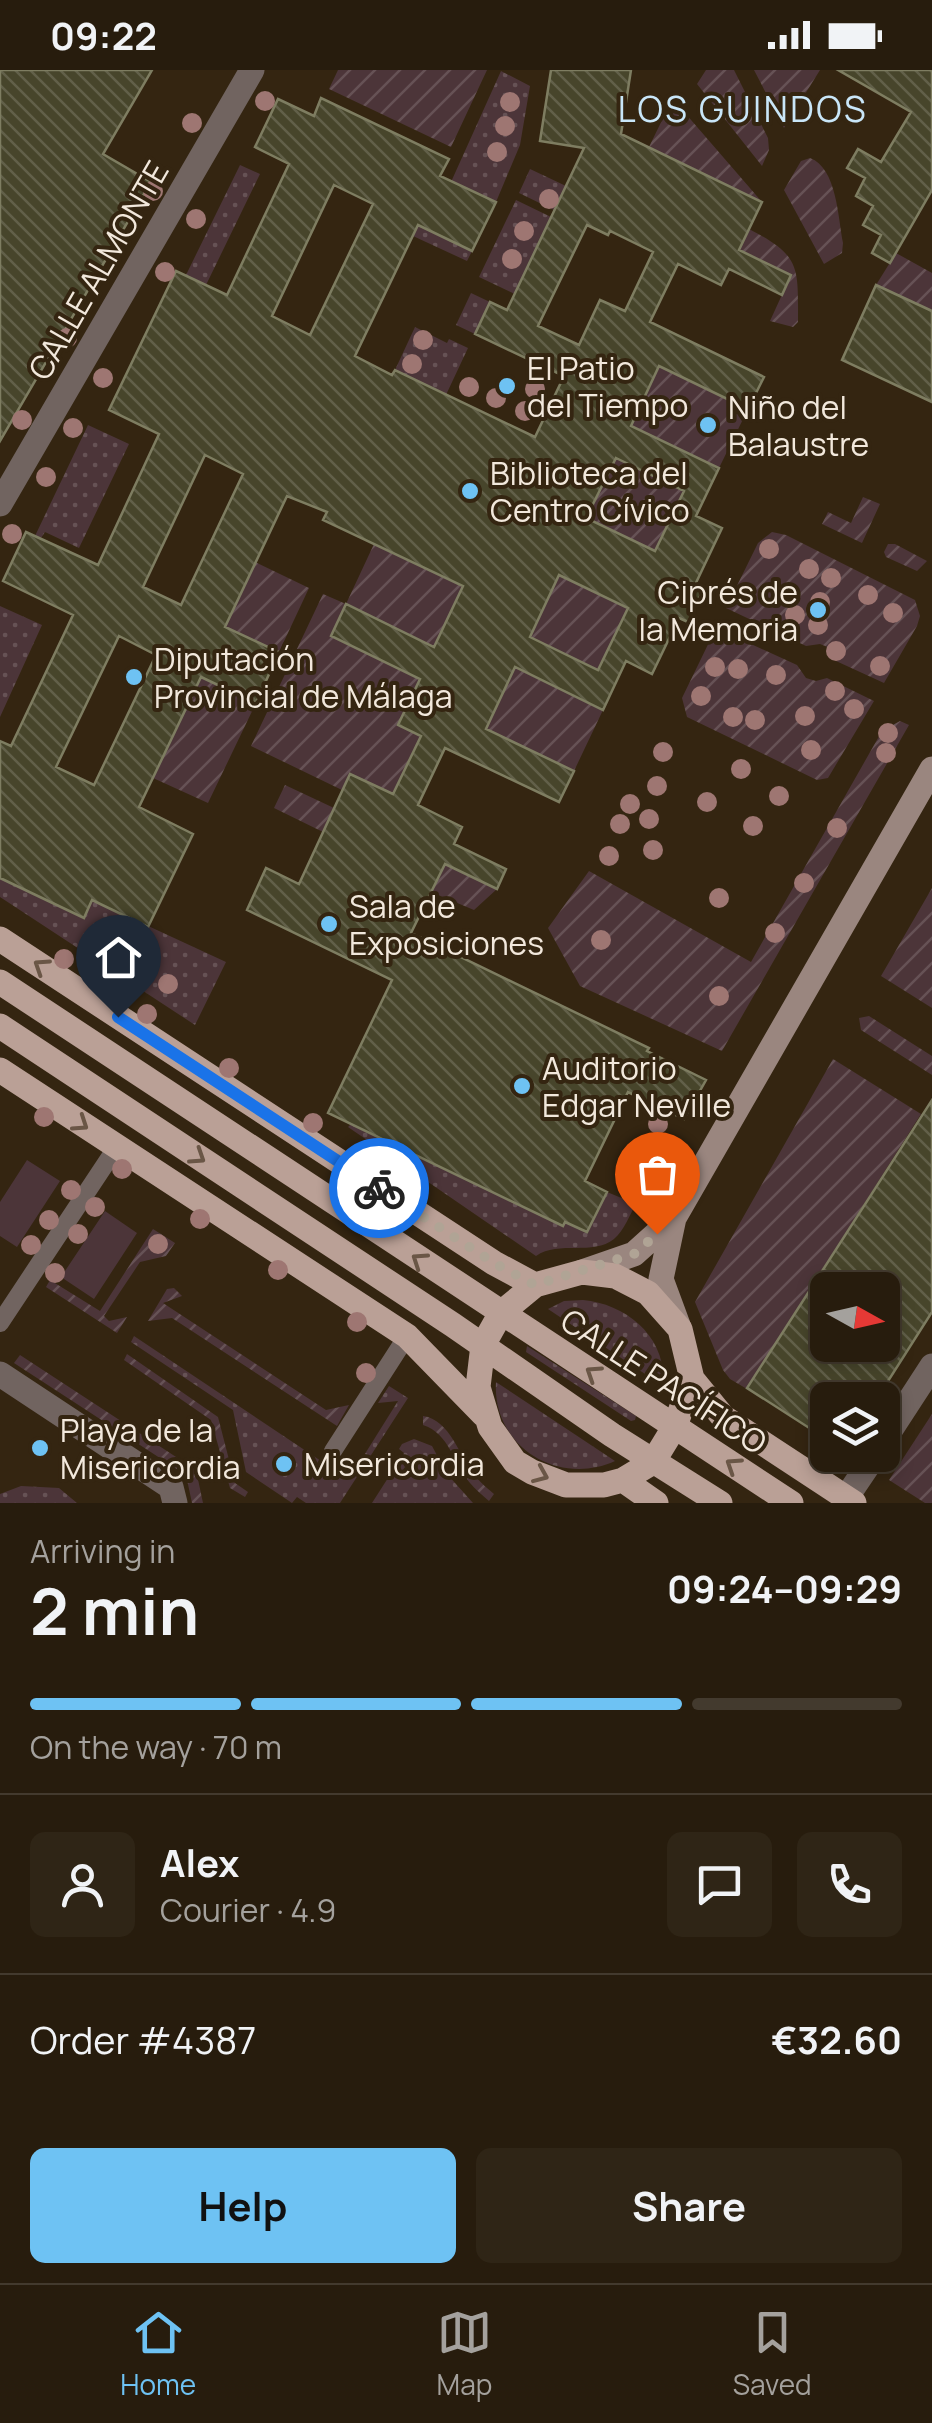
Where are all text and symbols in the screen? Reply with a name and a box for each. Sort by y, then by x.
text: 09:22 [50,9,157,61]
district label: LOS GUINDOS [618,85,868,133]
street label: CALLE ALMONTE [18,153,178,387]
place label: El Patio del Tiempo [527,346,688,427]
marker: El Patio del Tiempo [496,375,518,397]
place label: Niño del Balaustre [728,385,869,466]
marker: Niño del Balaustre [697,414,719,436]
place label: Biblioteca del Centro Cívico [490,451,690,532]
marker: Biblioteca del Centro Cívico [459,480,481,502]
place label: Ciprés de la Memoria [638,570,798,651]
marker: Ciprés de la Memoria [807,599,829,621]
place label: Diputación Provincial de Málaga [154,637,453,718]
marker: Diputación Provincial de Málaga [123,666,145,688]
place label: Sala de Exposiciones [349,884,544,965]
marker: Sala de Exposiciones [318,913,340,935]
pin [76,915,161,1018]
icon: home [91,930,146,985]
one-way arrow [34,960,52,979]
place label: Auditorio Edgar Neville [542,1046,731,1127]
marker: Auditorio Edgar Neville [511,1075,533,1097]
one-way arrow [71,1112,89,1131]
pin [615,1132,700,1235]
courier [329,1138,429,1238]
one-way arrow [188,1144,206,1163]
icon: bag [630,1147,685,1202]
icon: bike [352,1161,407,1216]
one-way arrow [412,1253,430,1272]
north arrow [810,1272,900,1362]
map controls [810,1272,900,1472]
street label: CALLE PACÍFICO [553,1298,775,1464]
one-way arrow [586,1367,604,1386]
button: layers [810,1382,900,1472]
place label: Playa de la Misericordia [60,1408,240,1489]
marker: Playa de la Misericordia [29,1437,51,1459]
place label: Misericordia [304,1442,484,1486]
marker: Misericordia [273,1453,295,1475]
one-way arrow [726,1458,744,1477]
one-way arrow [531,1463,549,1483]
text: Arriving in [30,1529,175,1573]
text: 09:24–09:29 [667,1562,902,1614]
text: 2 min [30,1566,199,1655]
text: On the way · 70 m [30,1725,282,1769]
button: person [30,1832,135,1937]
button: chat [667,1832,772,1937]
button: phone [797,1832,902,1937]
text: Alex [160,1836,239,1888]
text: Courier · 4.9 [160,1888,336,1932]
text: Order #4387 [30,2013,256,2065]
text: €32.60 [771,2013,902,2065]
button: Help [30,2148,456,2263]
button: Share [476,2148,902,2263]
tab: Home [120,2305,196,2403]
tab: Map [437,2305,492,2403]
tab: Saved [733,2305,812,2403]

